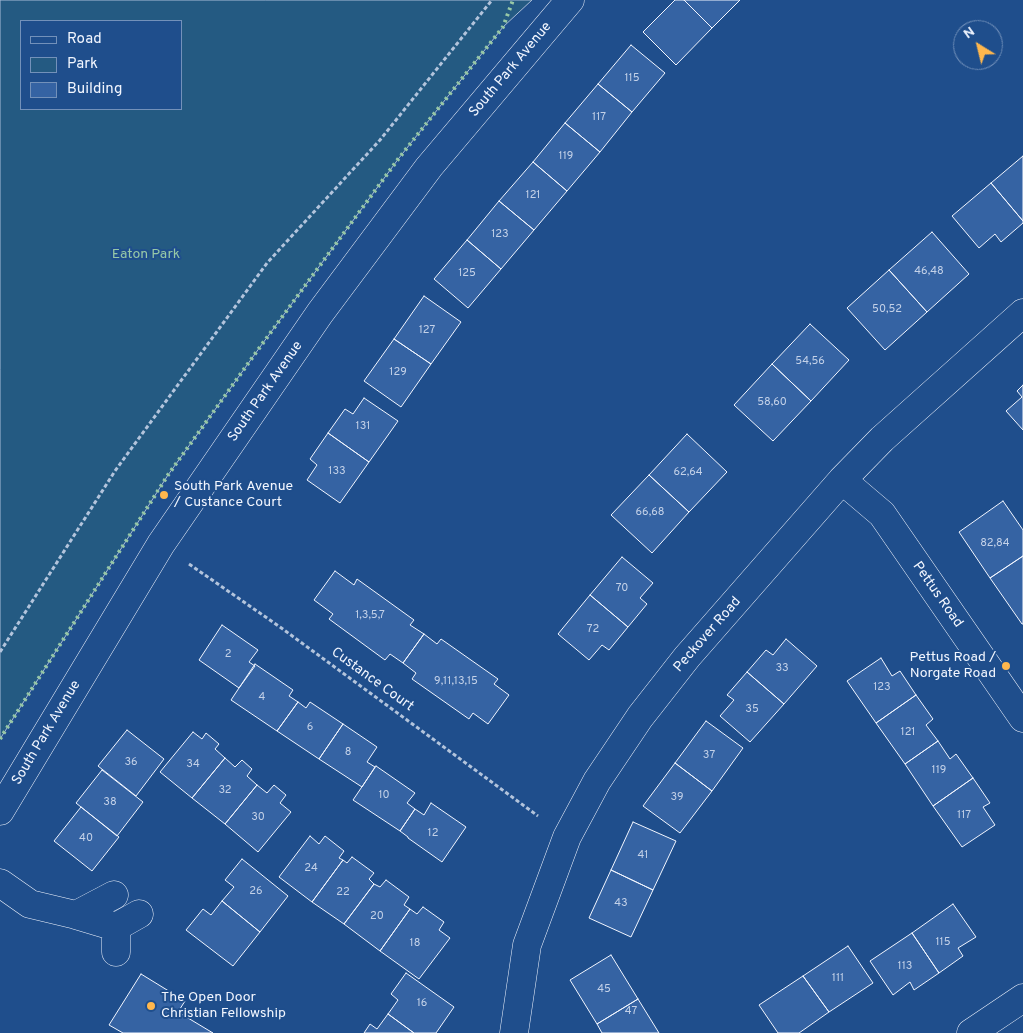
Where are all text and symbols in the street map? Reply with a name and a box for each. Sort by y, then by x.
street label: South Park Avenue [466,19,556,121]
legend [20,20,182,110]
north arrow [953,20,1003,70]
text: N [960,23,979,43]
text: Road [67,30,102,49]
text: Park [67,55,98,74]
house number: 115 [624,72,640,86]
text: Building [67,80,122,99]
house number: 117 [592,111,606,125]
house number: 119 [559,150,573,164]
house number: 121 [526,189,540,203]
house number: 123 [491,228,509,242]
park label: Eaton Park [112,247,180,263]
house number: 46,48 [914,265,944,279]
house number: 125 [458,267,476,281]
house number: 50,52 [872,303,902,317]
house number: 127 [419,324,435,338]
street label: South Park Avenue [225,338,307,446]
house number: 54,56 [795,355,825,369]
house number: 129 [389,366,407,380]
house number: 58,60 [757,396,787,410]
house number: 131 [356,420,370,434]
house number: 133 [328,465,346,479]
house number: 62,64 [673,466,703,480]
place label: South Park Avenue / Custance Court [174,479,293,512]
marker: South Park Avenue / Custance Court [158,489,170,501]
house number: 66,68 [636,506,664,520]
house number: 82,84 [980,537,1010,551]
street label: Pettus Road [908,559,966,631]
house number: 70 [616,582,628,596]
street label: Peckover Road [671,594,745,676]
house number: 1,3,5,7 [355,609,385,623]
house number: 72 [587,623,599,637]
street label: Custance Court [327,644,417,716]
house number: 2 [225,648,231,662]
place label: Pettus Road / Norgate Road [909,650,996,682]
marker: Pettus Road / Norgate Road [1000,660,1012,672]
house number: 33 [775,662,789,676]
house number: 9,11,13,15 [434,675,478,689]
street label: South Park Avenue [9,678,85,788]
house number: 123 [873,681,891,695]
house number: 4 [259,691,265,705]
house number: 35 [745,703,759,717]
house number: 6 [307,721,313,735]
house number: 121 [901,726,915,740]
house number: 8 [345,746,351,760]
house number: 37 [703,749,715,763]
house number: 36 [124,756,138,770]
house number: 34 [186,758,200,772]
house number: 119 [932,764,946,778]
house number: 32 [218,784,232,798]
house number: 10 [378,789,390,803]
house number: 39 [671,791,683,805]
house number: 38 [103,796,117,810]
house number: 117 [957,809,971,823]
house number: 30 [251,811,265,825]
house number: 12 [428,827,438,841]
house number: 40 [79,832,93,846]
house number: 41 [638,849,648,863]
house number: 24 [304,862,318,876]
house number: 26 [249,885,263,899]
house number: 22 [336,886,350,900]
house number: 43 [614,897,628,911]
house number: 20 [370,910,384,924]
house number: 115 [935,936,951,950]
house number: 18 [410,937,420,951]
house number: 113 [898,960,912,974]
house number: 111 [832,972,844,986]
house number: 45 [597,983,611,997]
place label: The Open Door Christian Fellowship [161,990,286,1022]
house number: 16 [417,997,427,1011]
marker: The Open Door Christian Fellowship [145,1000,157,1012]
house number: 47 [625,1005,637,1019]

